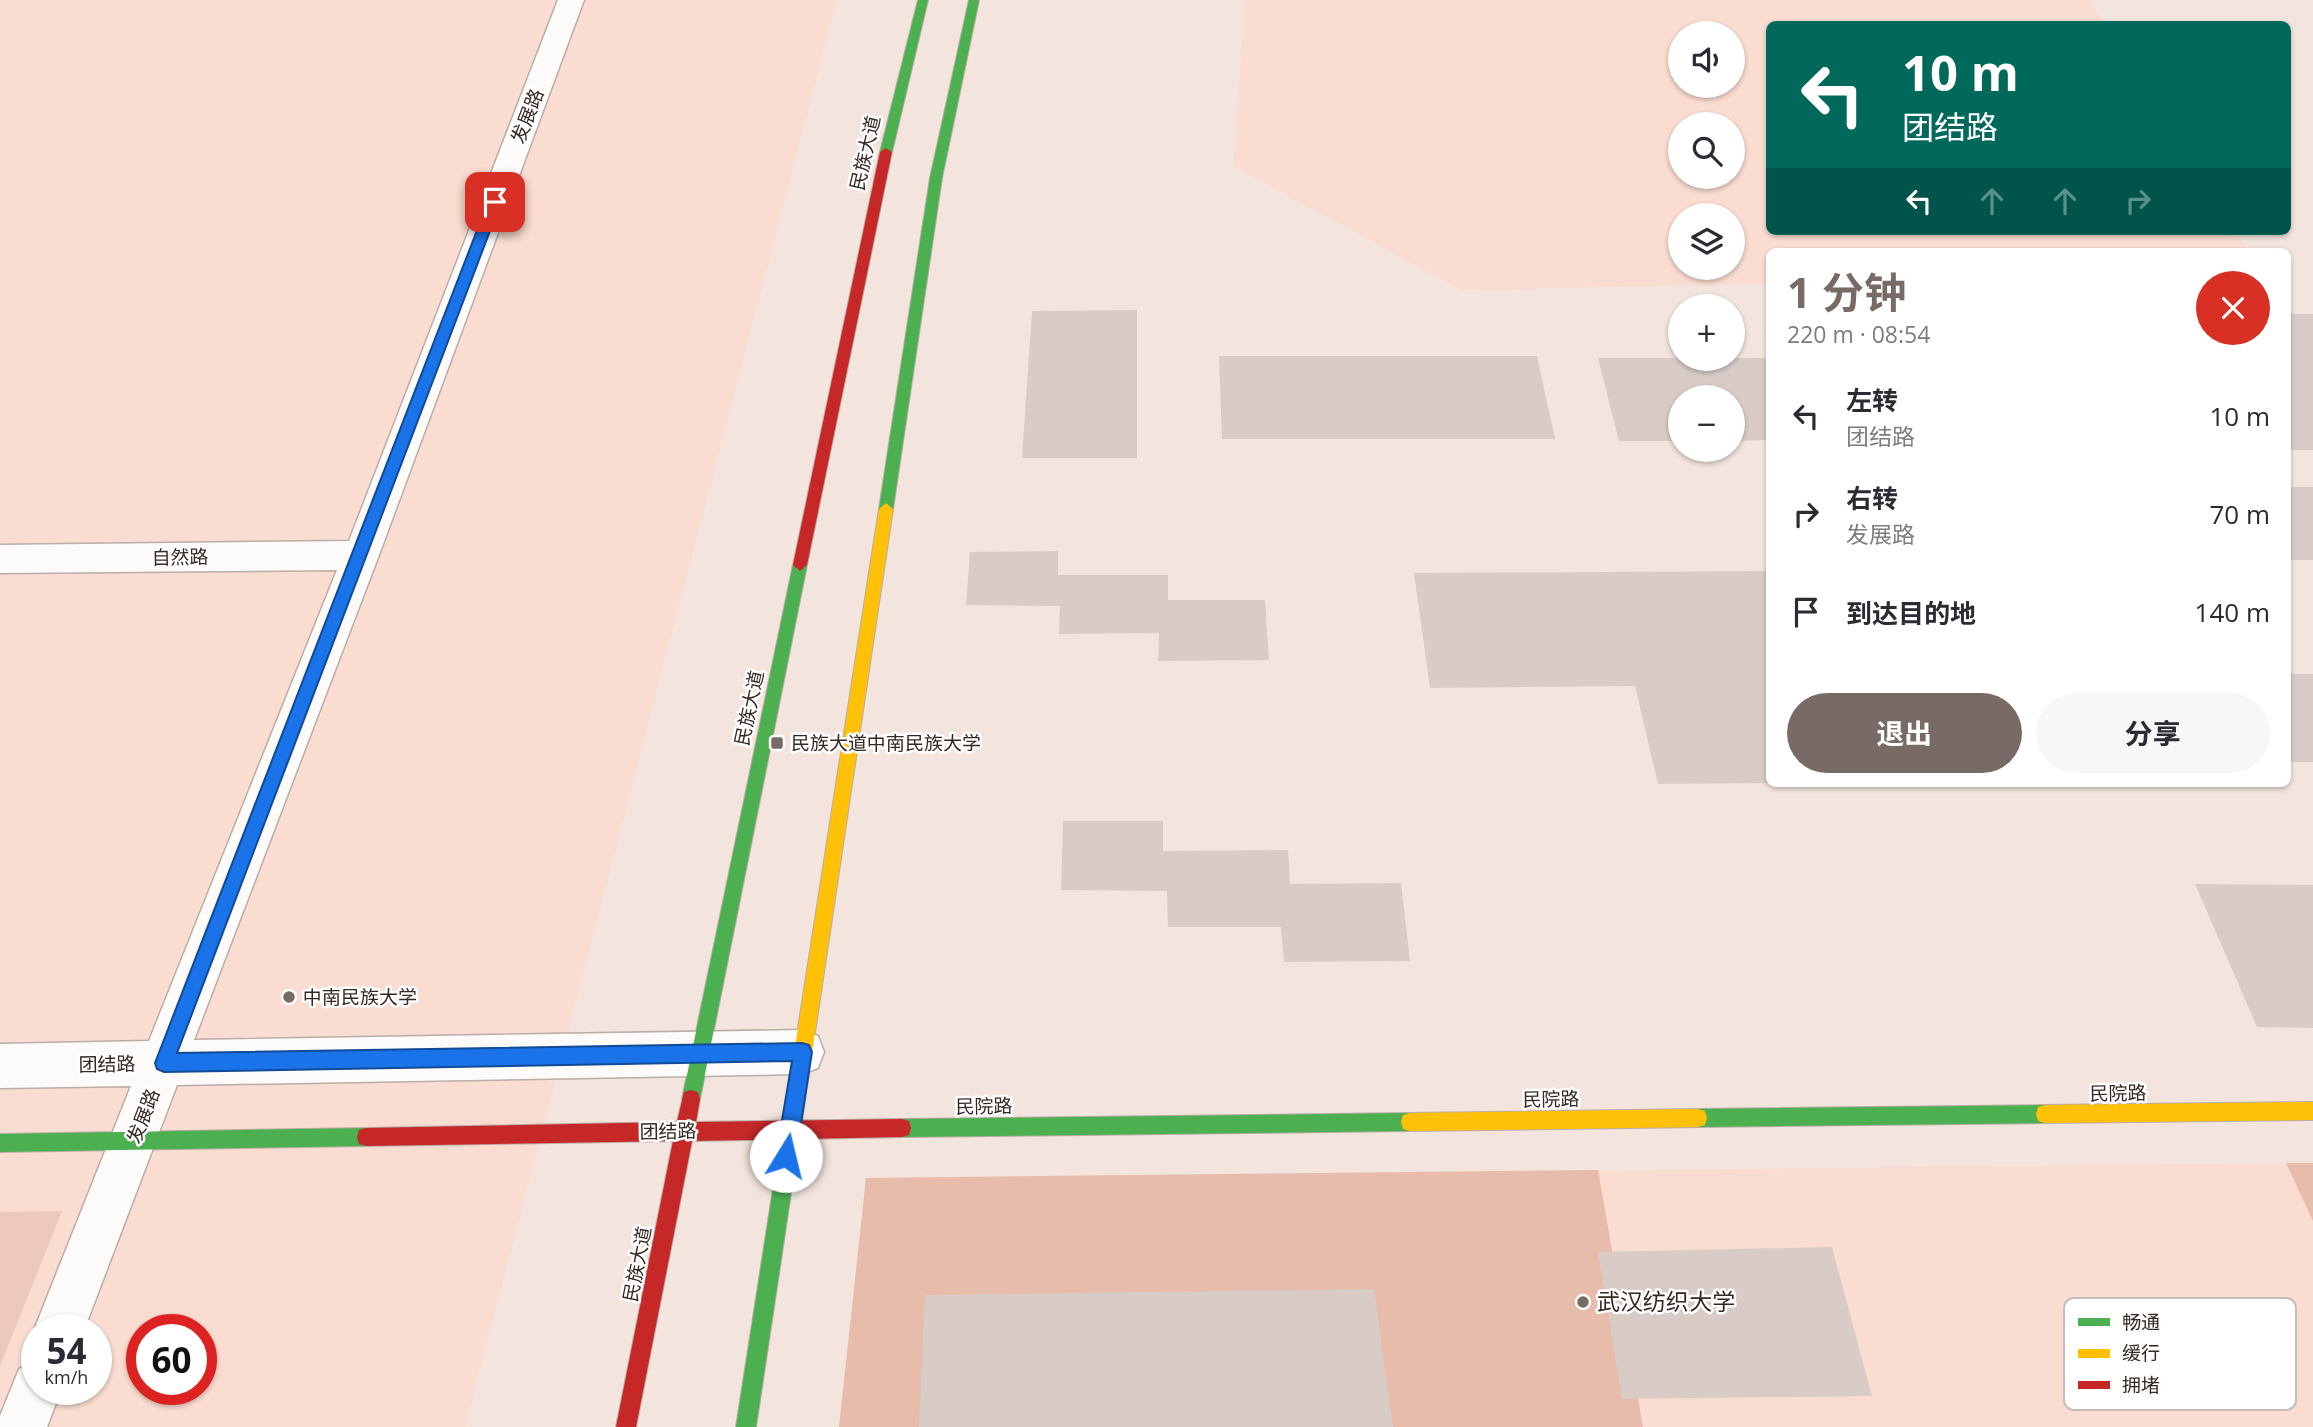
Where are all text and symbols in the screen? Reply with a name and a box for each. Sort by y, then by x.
map controls [1668,21,1745,462]
button: sound [1668,21,1745,98]
text: 10 m [1902,39,2019,105]
icon: left [1787,49,1878,140]
street label: 发展路 [505,85,549,147]
text: 团结路 [1902,105,1998,148]
button: search [1668,112,1745,189]
street label: 民族大道 [844,113,886,193]
pin [465,172,525,232]
icon: left [1900,182,1938,220]
icon: ahead [1973,182,2011,220]
icon: ahead [2046,182,2084,220]
icon: right [2119,182,2157,220]
icon: arrive [476,183,514,221]
button: layers [1668,203,1745,280]
text: 1 分钟 [1787,263,1906,320]
button: close [2196,271,2270,345]
button: + [1668,294,1745,371]
text: 220 m · 08:54 [1787,318,1930,350]
text: 左转 [1846,382,1898,418]
button: − [1668,385,1745,462]
icon: left [1787,397,1825,435]
text: 10 m [2209,398,2270,434]
text: 团结路 [1846,420,1915,452]
text: 右转 [1846,480,1898,516]
icon: right [1787,495,1825,533]
text: 70 m [2209,496,2270,532]
text: 发展路 [1846,518,1915,550]
street label: 自然路 [151,544,209,570]
icon: arrive [1787,593,1825,631]
text: 140 m [2195,594,2270,630]
text: 到达目的地 [1846,595,1976,631]
street label: 民族大道 [728,668,770,748]
button: 退出 [1787,693,2022,773]
button: 分享 [2036,693,2270,773]
place label: 民族大道中南民族大学 [791,730,981,756]
marker: 民族大道中南民族大学 [769,735,785,751]
place label: 中南民族大学 [303,984,417,1010]
marker: 中南民族大学 [281,989,297,1005]
street label: 团结路 [78,1051,136,1077]
street label: 民院路 [2089,1080,2147,1106]
street label: 发展路 [121,1085,165,1147]
street label: 民院路 [1522,1086,1580,1112]
street label: 民院路 [955,1093,1013,1119]
street label: 团结路 [639,1118,697,1144]
position arrow [749,1119,823,1193]
street label: 民族大道 [617,1224,657,1304]
place label: 武汉纺织大学 [1597,1285,1735,1317]
marker: 武汉纺织大学 [1575,1294,1591,1310]
legend [2064,1298,2296,1410]
text: 畅通 [2122,1309,2160,1335]
speed limit sign: 60 [126,1314,217,1405]
text: 54 [46,1327,87,1374]
text: 缓行 [2122,1340,2160,1366]
text: km/h [45,1365,88,1389]
text: 拥堵 [2122,1372,2160,1398]

